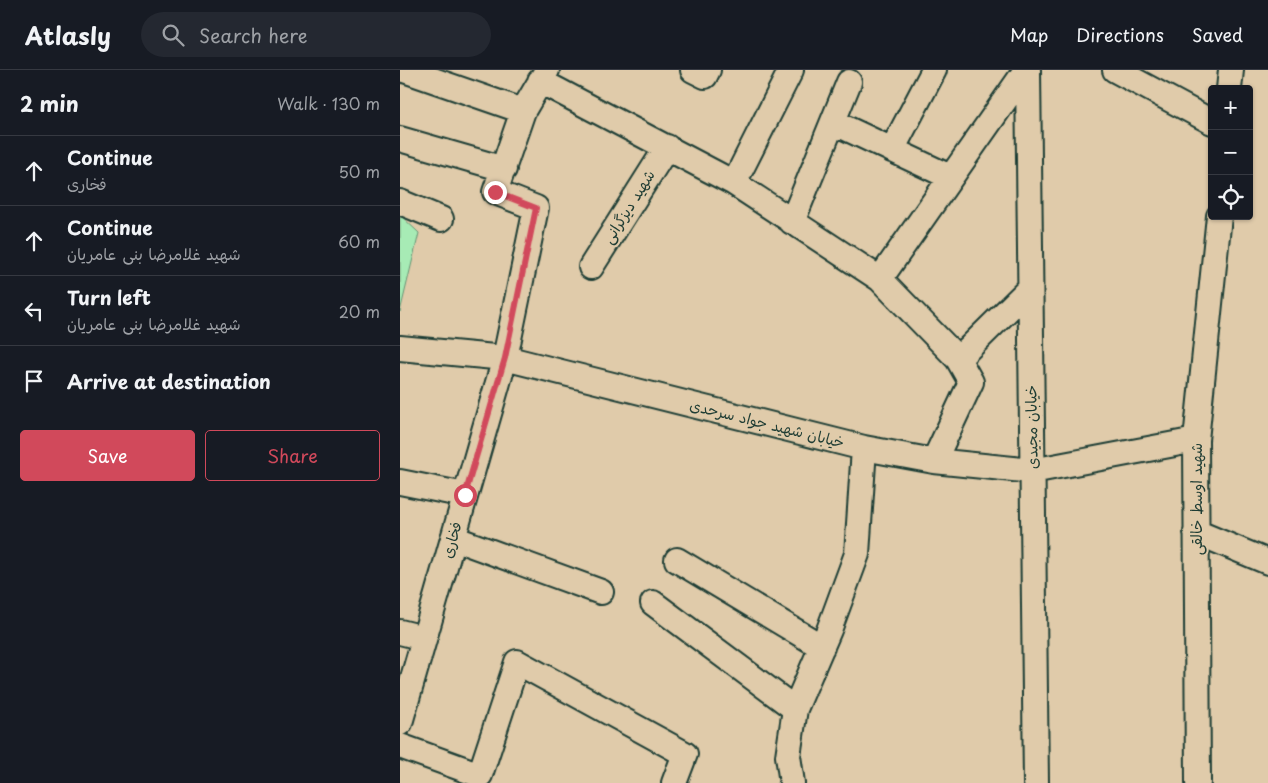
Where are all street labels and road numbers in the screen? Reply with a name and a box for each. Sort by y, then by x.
street label: شهید دیزگرانی [596,165,660,248]
street label: خیابان مجیدی [1018,385,1043,469]
street label: خیابان شهید جواد سرحدی [688,392,847,453]
street label: شهید اوسط خالقی [1184,443,1207,555]
street label: فخاری [434,519,467,561]

